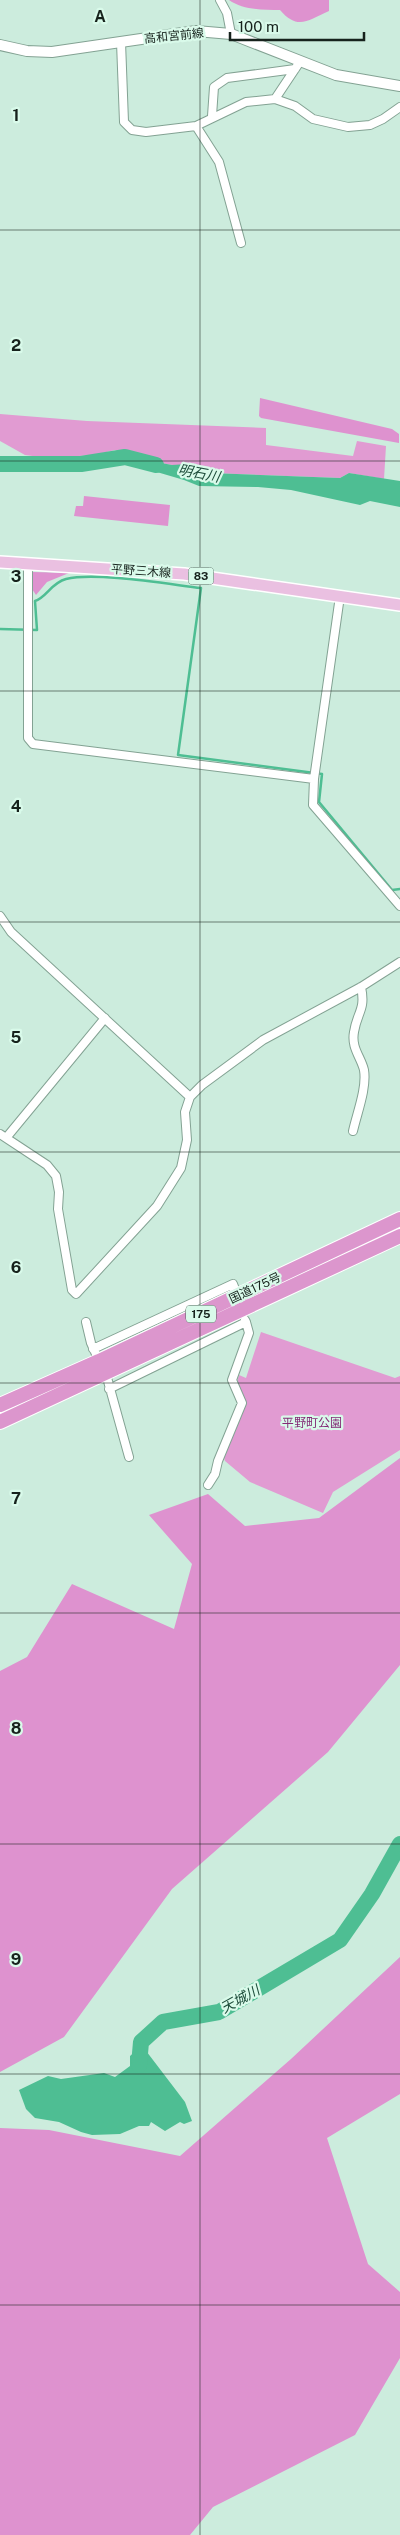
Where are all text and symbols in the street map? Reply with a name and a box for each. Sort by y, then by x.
text: A [94,7,106,26]
scale bar [230,10,364,42]
text: 100 m [238,18,279,35]
street label: 高和宮前線 [143,26,205,46]
text: 1 [13,106,19,125]
text: 2 [11,336,21,355]
water label: 明石川 [177,461,223,485]
street label: 平野三木線 [111,562,171,580]
text: 3 [11,567,21,586]
road number: 83 [188,568,214,584]
text: 4 [11,797,22,816]
text: 5 [11,1028,22,1047]
text: 6 [11,1258,21,1277]
street label: 国道175号 [227,1270,283,1306]
road number: 175 [186,1306,216,1322]
park label: 平野町公園 [282,1416,342,1430]
text: 7 [11,1489,21,1508]
text: 8 [11,1719,22,1738]
text: 9 [11,1950,21,1969]
water label: 天城川 [218,1981,264,2016]

